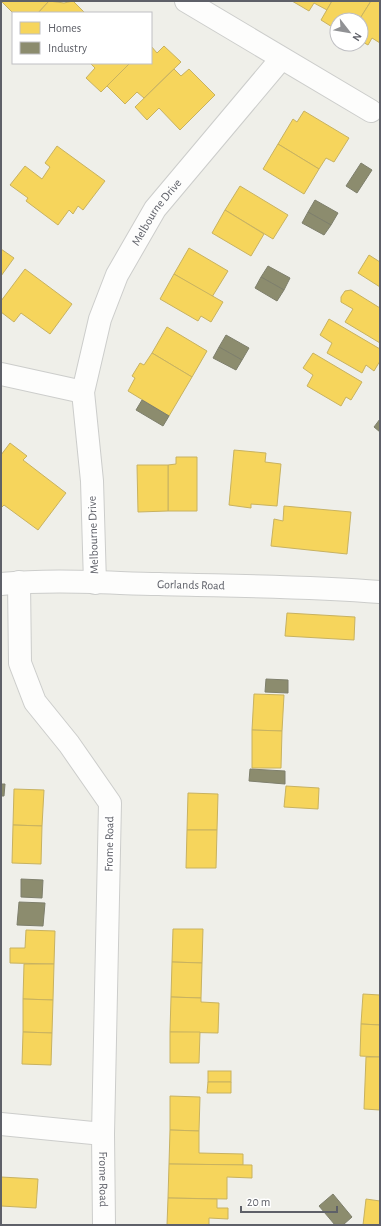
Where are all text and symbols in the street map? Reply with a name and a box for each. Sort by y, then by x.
legend [12,12,152,64]
north arrow [329,12,369,52]
text: Homes [48,22,81,34]
text: N [350,31,364,43]
text: Industry [48,42,87,55]
street label: Melbourne Drive [129,176,184,248]
street label: Melbourne Drive [86,496,100,574]
street label: Gorlands Road [157,578,225,591]
street label: Frome Road [103,816,115,872]
street label: Frome Road [97,1151,110,1207]
scale bar [241,1188,337,1214]
text: 20 m [247,1196,270,1208]

